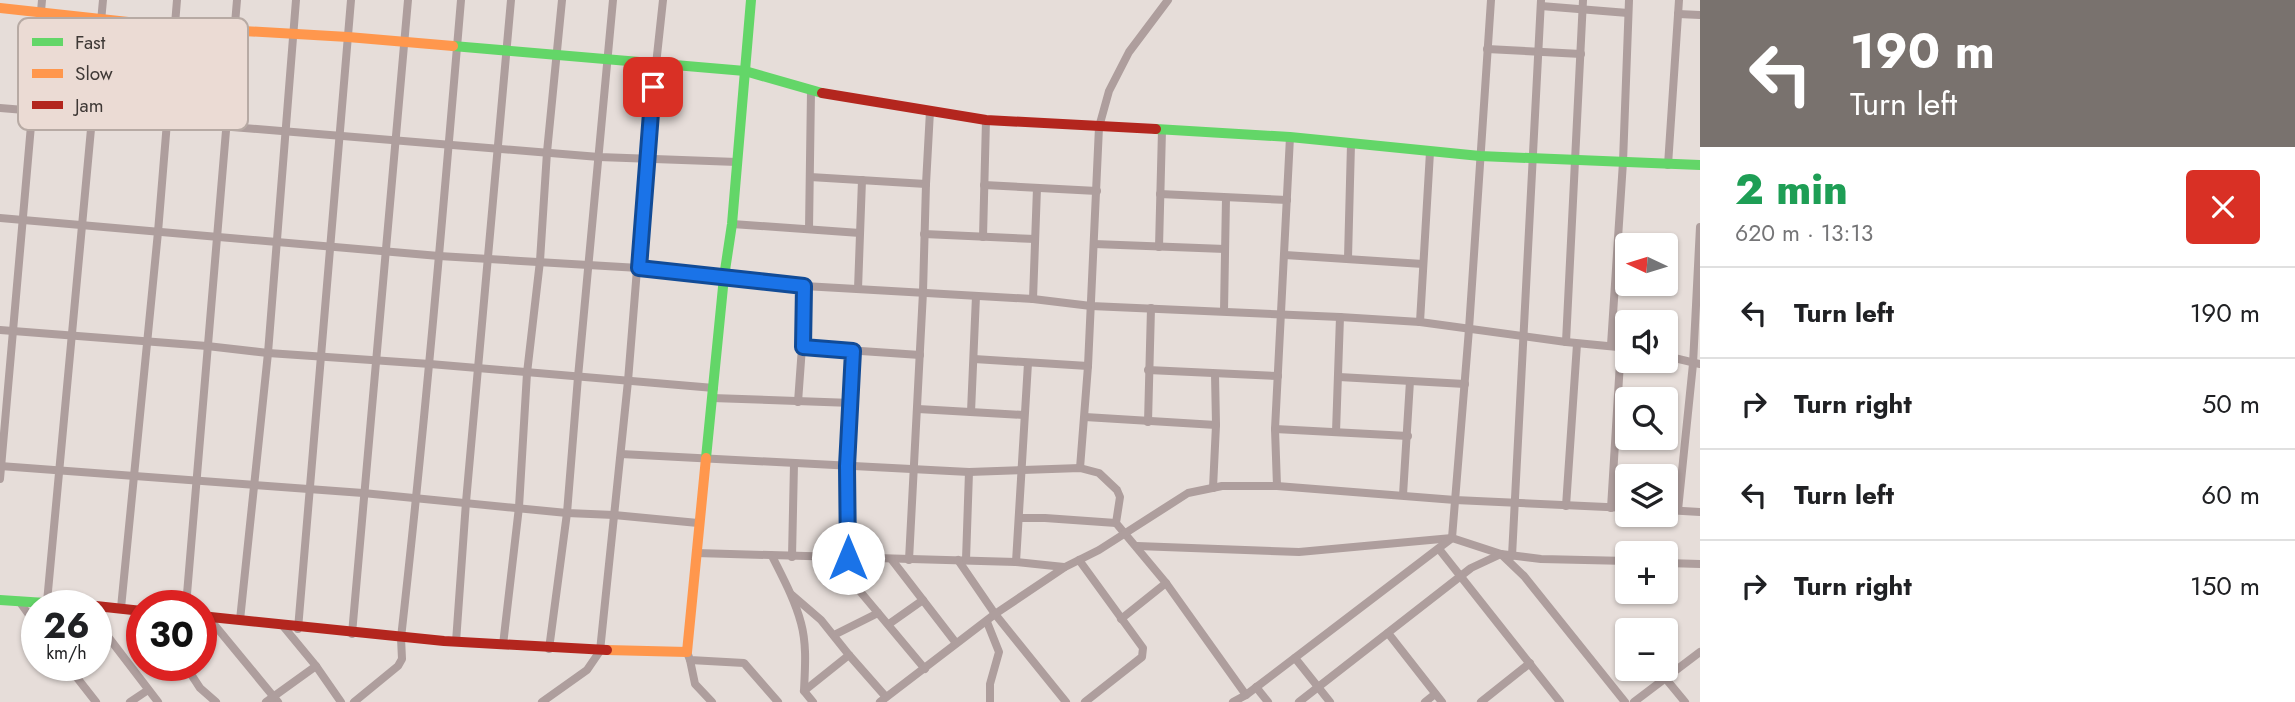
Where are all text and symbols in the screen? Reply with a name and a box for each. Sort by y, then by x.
text: 190 m [1850,16,1995,86]
legend [18,18,248,130]
icon: left [1735,28,1826,119]
text: Fast [75,29,106,56]
pin [623,57,683,117]
text: Slow [75,60,113,87]
icon: arrive [634,68,672,106]
text: Turn left [1850,81,1957,127]
text: Jam [72,92,104,119]
text: 2 min [1735,159,1848,220]
button: close [2186,170,2260,244]
text: 620 m · 13:13 [1735,216,1873,250]
north arrow [1615,233,1678,296]
map controls [1615,233,1678,681]
icon: left [1735,294,1773,332]
text: Turn left [1794,294,1894,332]
text: 190 m [2190,294,2260,332]
button: sound [1615,310,1678,373]
icon: right [1735,385,1773,423]
text: Turn right [1794,385,1912,423]
text: 50 m [2202,385,2260,423]
button: search [1615,387,1678,450]
button: layers [1615,464,1678,527]
icon: left [1735,476,1773,514]
text: Turn left [1794,476,1894,514]
text: 60 m [2201,476,2260,514]
position arrow [811,521,885,595]
button: + [1615,541,1678,604]
icon: right [1735,567,1773,605]
text: Turn right [1794,567,1912,605]
text: 150 m [2190,567,2260,605]
speed limit sign: 30 [126,590,217,681]
text: 26 [43,601,90,651]
button: − [1615,618,1678,681]
text: km/h [46,640,87,666]

